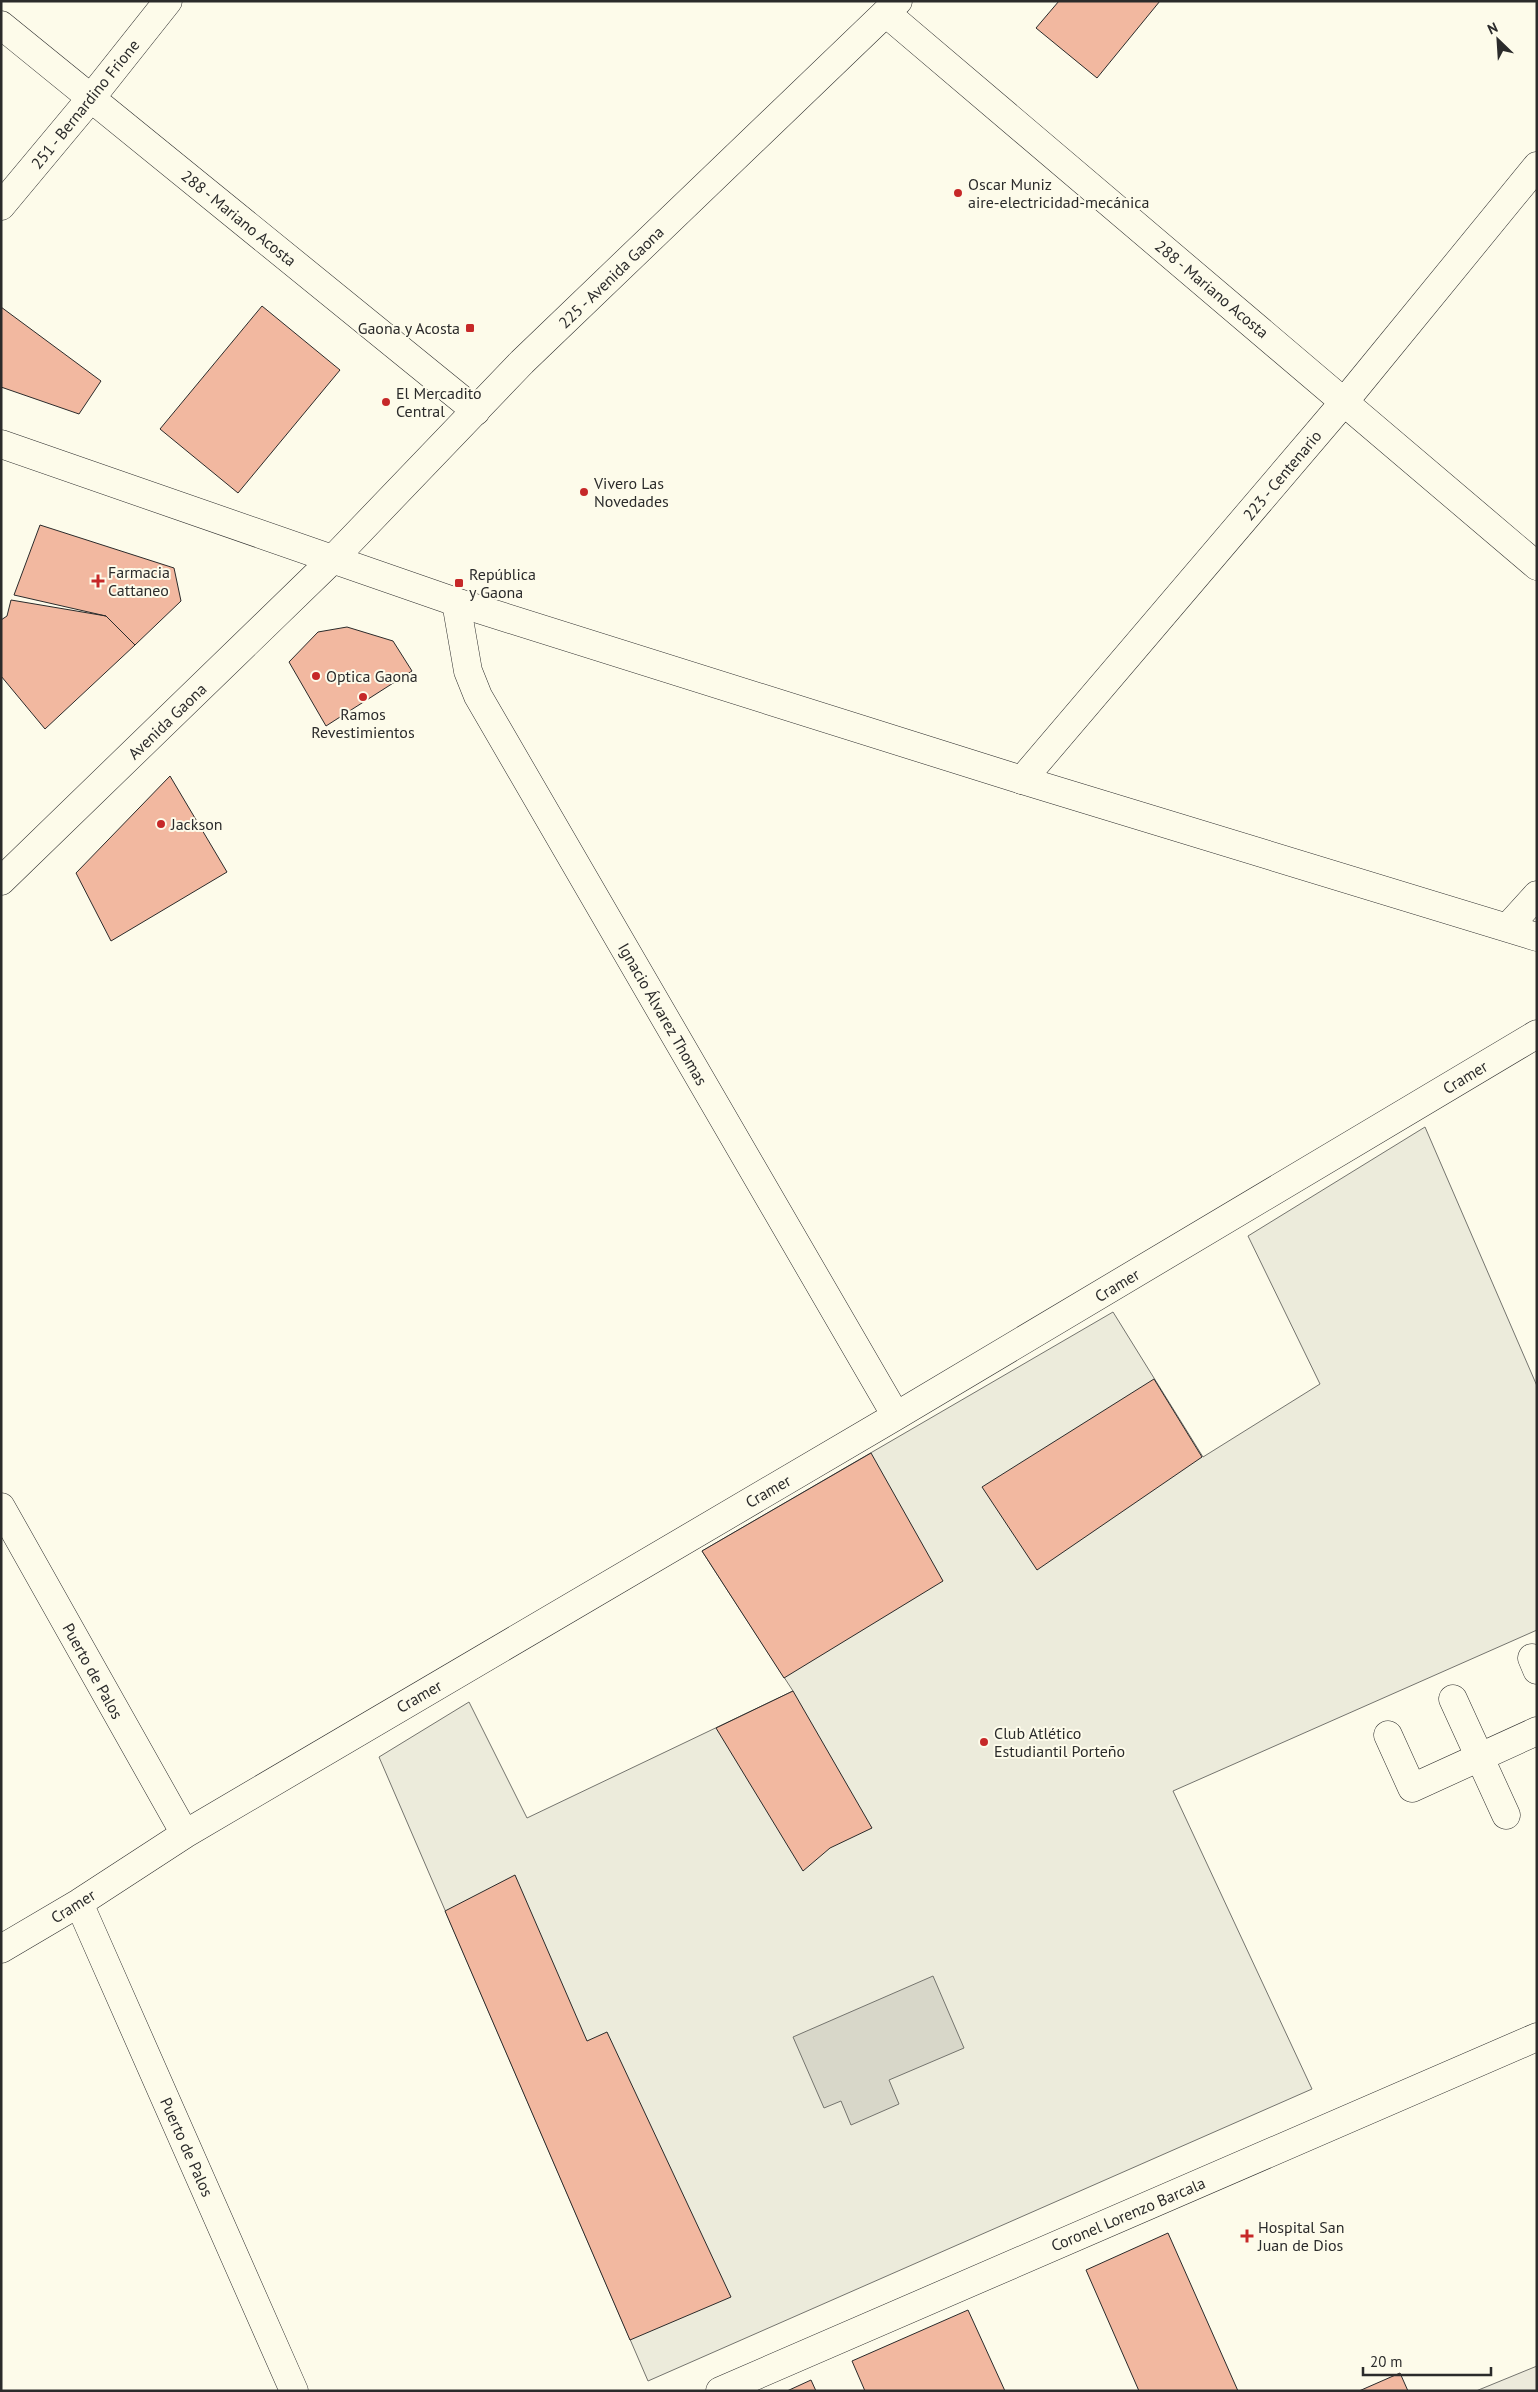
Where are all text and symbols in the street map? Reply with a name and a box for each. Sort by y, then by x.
north arrow [1473,15,1523,65]
text: N [1485,18,1500,38]
street label: 251 - Bernardino Frione [27,35,143,173]
street label: 288 - Mariano Acosta [178,166,300,270]
place label: Oscar Muniz aire-electricidad-mecánica [968,174,1149,212]
marker: Oscar Muniz aire-electricidad-mecánica [952,187,964,199]
street label: 225 - Avenida Gaona [554,222,668,332]
street label: 288 - Mariano Acosta [1151,236,1273,342]
place label: Gaona y Acosta [358,318,460,338]
marker: Gaona y Acosta [464,322,476,334]
place label: El Mercadito Central [396,383,482,421]
marker: El Mercadito Central [380,396,392,408]
street label: 223 - Centenario [1238,426,1326,524]
place label: Vivero Las Novedades [593,473,669,511]
marker: Vivero Las Novedades [578,486,590,498]
place label: Farmacia Cattaneo [108,562,170,600]
place label: República y Gaona [469,564,536,602]
marker: Farmacia Cattaneo [92,575,104,587]
marker: República y Gaona [453,577,465,589]
place label: Optica Gaona [326,666,418,686]
marker: Optica Gaona [310,670,322,682]
street label: Avenida Gaona [124,679,210,763]
marker: Ramos Revestimientos [357,691,369,703]
place label: Ramos Revestimientos [311,704,415,742]
place label: Jackson [170,814,223,834]
marker: Jackson [155,818,167,830]
street label: Ignacio Álvarez Thomas [614,939,712,1089]
street label: Cramer [1439,1056,1492,1098]
street label: Cramer [1091,1264,1144,1306]
street label: Cramer [742,1470,795,1512]
street label: Puerto de Palos [58,1620,128,1723]
street label: Cramer [393,1675,446,1717]
place label: Club Atlético Estudiantil Porteño [994,1723,1125,1761]
marker: Club Atlético Estudiantil Porteño [978,1736,990,1748]
street label: Cramer [47,1884,99,1927]
street label: Puerto de Palos [156,2094,218,2200]
street label: Coronel Lorenzo Barcala [1048,2172,1208,2256]
place label: Hospital San Juan de Dios [1257,2217,1345,2255]
marker: Hospital San Juan de Dios [1240,2229,1254,2243]
scale bar [1363,2344,1490,2376]
text: 20 m [1370,2352,1403,2371]

